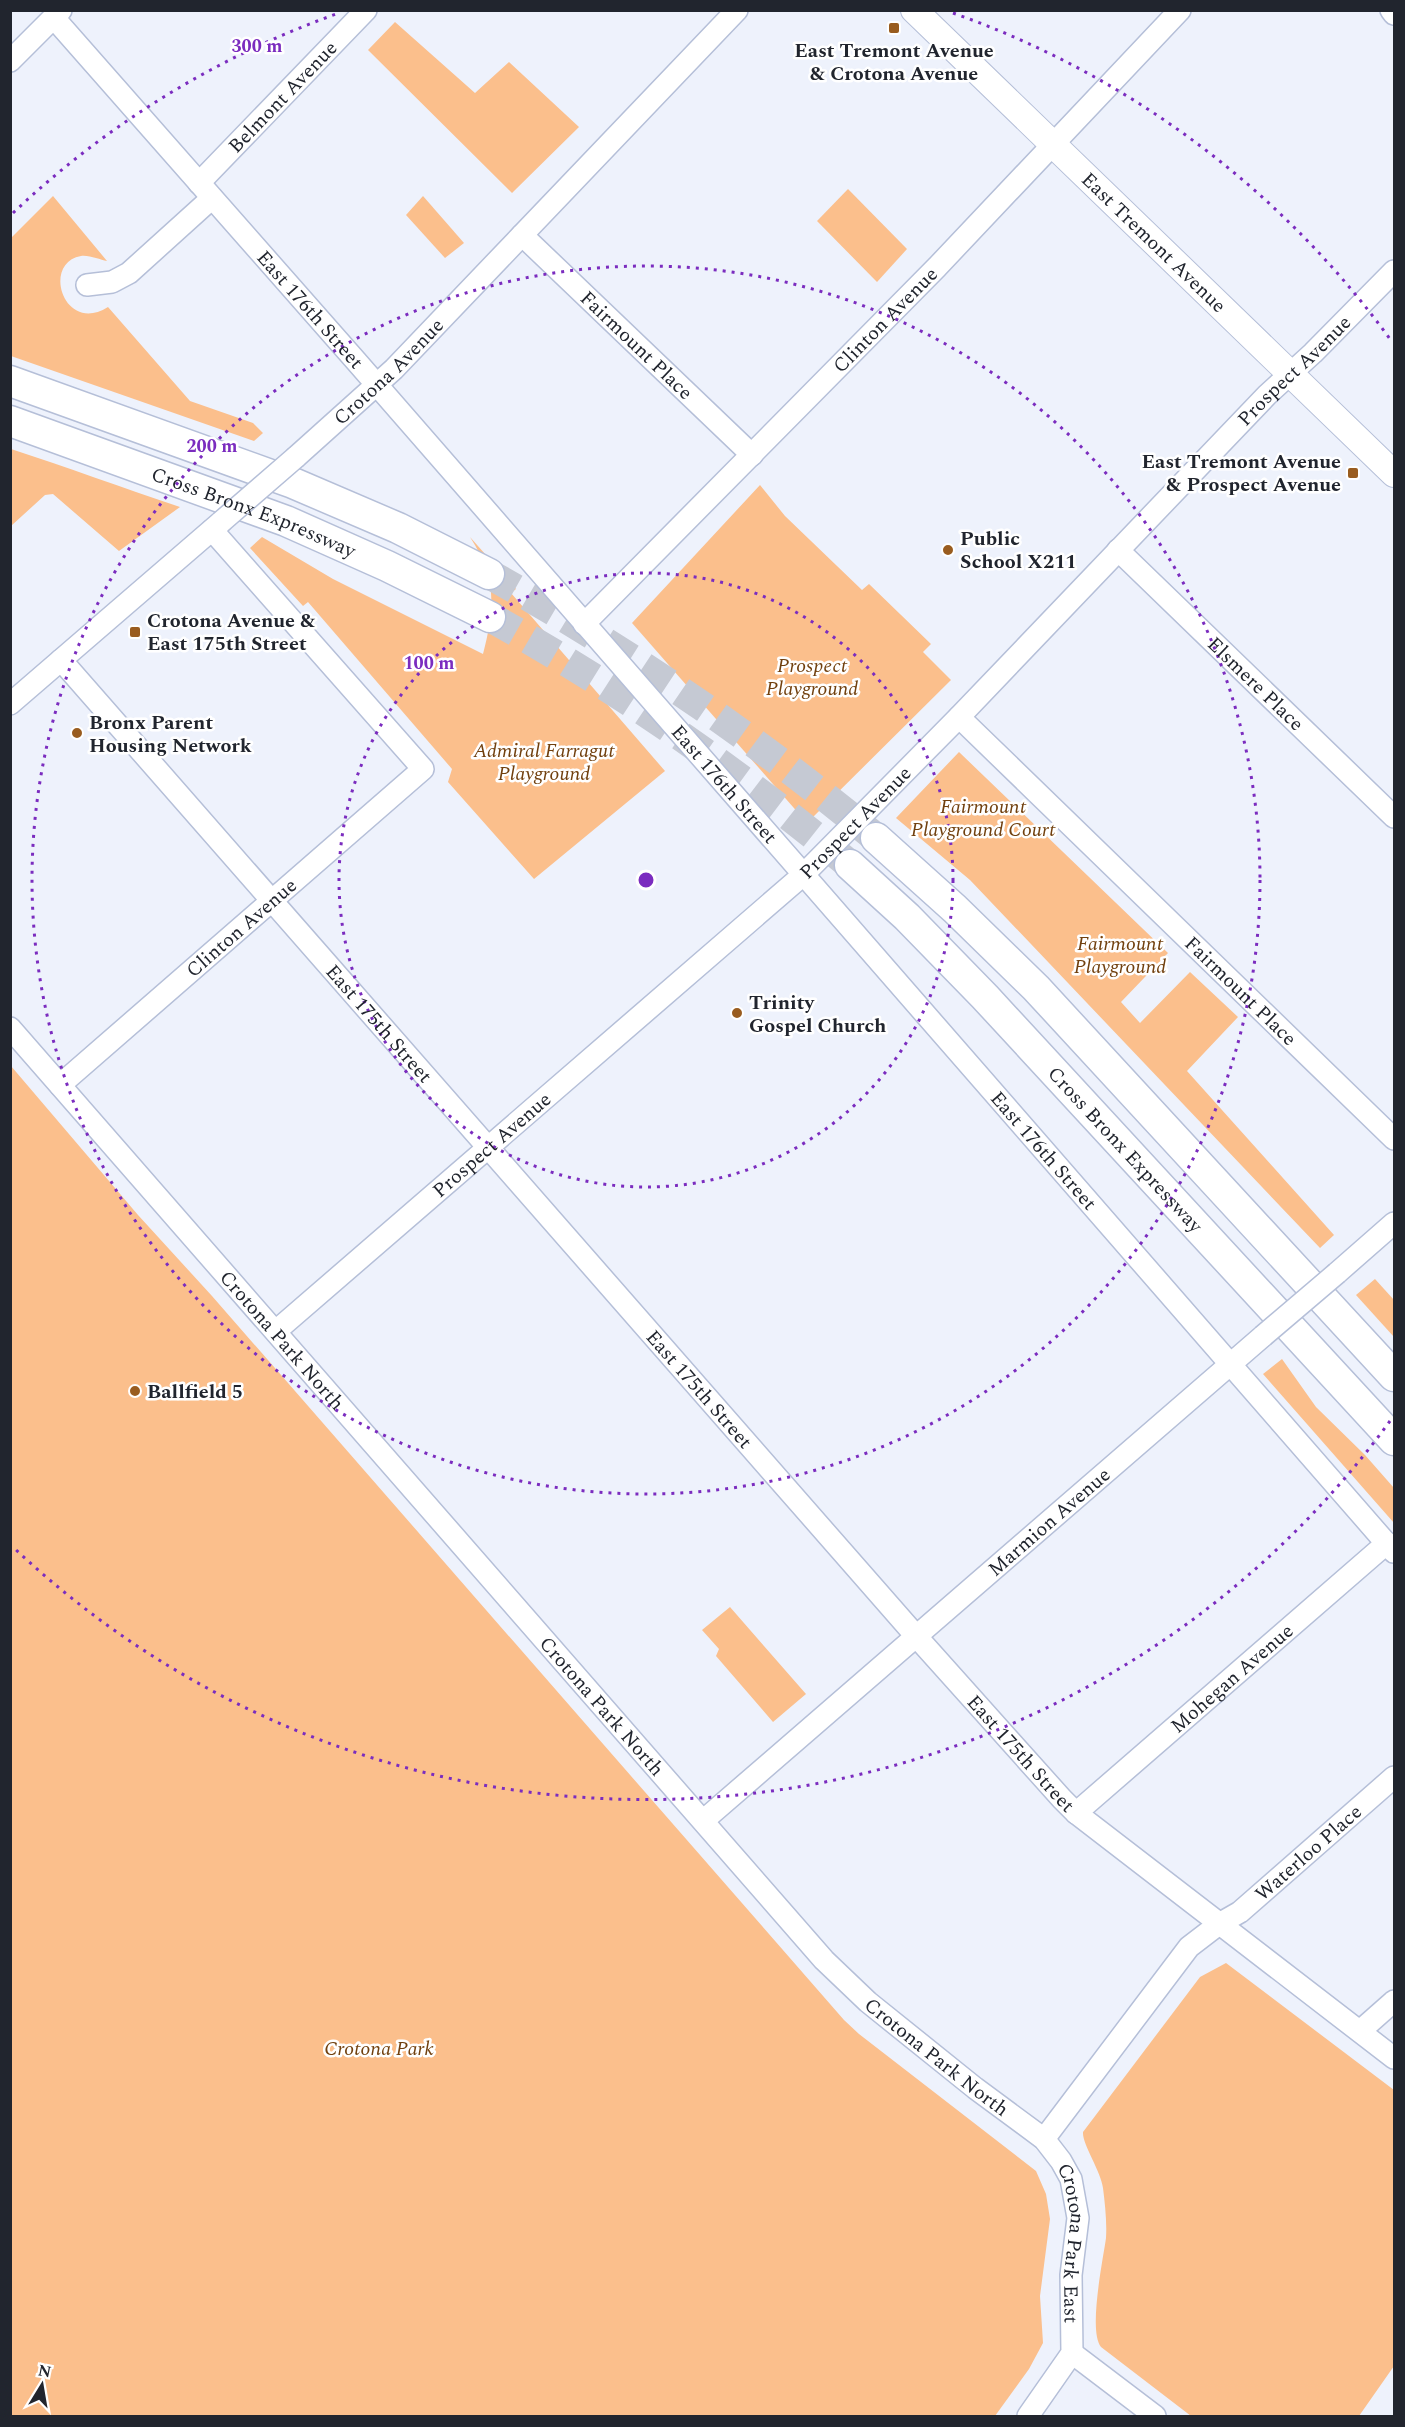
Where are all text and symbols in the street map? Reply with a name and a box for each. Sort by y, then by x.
marker: East Tremont Avenue & Crotona Avenue [887,21,901,35]
text: 300 m [231,33,283,60]
street label: Belmont Avenue [221,34,345,161]
place label: East Tremont Avenue & Crotona Avenue [794,36,994,89]
street label: East Tremont Avenue [1074,165,1233,320]
street label: East 176th Street [249,244,370,376]
street label: Clinton Avenue [826,260,945,380]
street label: Fairmount Place [573,284,700,407]
street label: Prospect Avenue [1231,309,1359,433]
street label: Crotona Avenue [327,312,451,433]
text: 200 m [186,433,238,460]
place label: East Tremont Avenue & Prospect Avenue [1142,447,1341,500]
street label: Cross Bronx Expressway [147,459,362,567]
marker: East Tremont Avenue & Prospect Avenue [1346,466,1360,480]
place label: Public School X211 [960,524,1077,577]
marker: Public School X211 [941,543,955,557]
place label: Crotona Avenue & East 175th Street [147,606,316,659]
marker: Crotona Avenue & East 175th Street [128,625,142,639]
street label: Elsmere Place [1200,630,1311,738]
text: 100 m [403,650,455,677]
park label: Prospect Playground [766,651,858,704]
place label: Bronx Parent Housing Network [89,708,252,761]
street label: East 176th Street [663,718,784,851]
marker: Bronx Parent Housing Network [70,726,84,740]
park label: Admiral Farragut Playground [472,736,615,789]
street label: Prospect Avenue [793,759,919,886]
park label: Fairmount Playground Court [911,792,1056,845]
centre of rings [636,870,656,890]
street label: Clinton Avenue [179,871,304,985]
park label: Fairmount Playground [1074,929,1166,982]
street label: Fairmount Place [1177,930,1303,1053]
street label: East 175th Street [318,958,439,1090]
place label: Trinity Gospel Church [749,988,886,1041]
marker: Trinity Gospel Church [730,1006,744,1020]
street label: Cross Bronx Expressway [1040,1060,1210,1241]
street label: Prospect Avenue [426,1085,558,1205]
street label: East 176th Street [983,1085,1104,1217]
street label: Crotona Park North [212,1264,351,1417]
street label: East 175th Street [638,1323,759,1456]
place label: Ballfield 5 [147,1377,243,1407]
marker: Ballfield 5 [128,1384,142,1398]
street label: Marmion Avenue [981,1461,1117,1584]
street label: Mohegan Avenue [1164,1617,1300,1741]
street label: Crotona Park North [532,1630,671,1783]
street label: East 175th Street [959,1688,1081,1820]
street label: Waterloo Place [1248,1798,1369,1909]
street label: Crotona Park North [857,1991,1015,2124]
park label: Crotona Park [324,2034,434,2064]
street label: Crotona Park East [1049,2157,1093,2324]
north arrow [12,2355,72,2415]
text: N [36,2358,53,2384]

